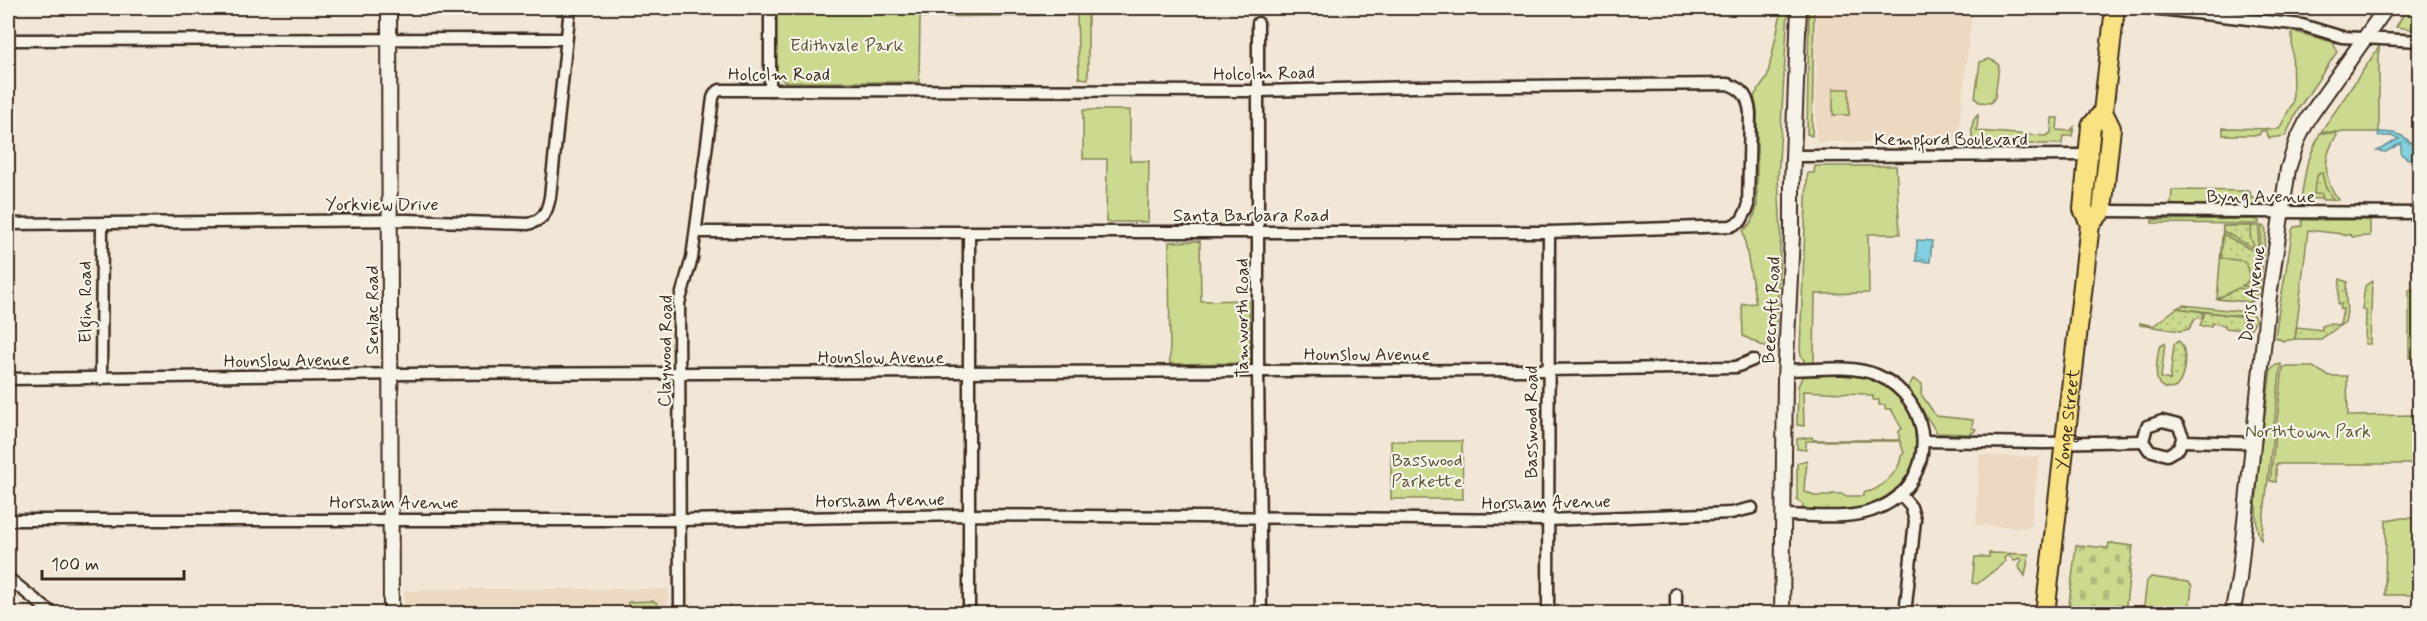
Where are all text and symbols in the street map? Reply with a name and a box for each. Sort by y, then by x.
park label: Edithvale Park [790,34,904,58]
street label: Holcolm Road [1213,61,1315,87]
street label: Holcolm Road [728,63,830,87]
street label: Kempford Boulevard [1874,128,2028,154]
street label: Byng Avenue [2207,185,2316,209]
street label: Yorkview Drive [325,193,439,217]
street label: Santa Barbara Road [1173,204,1329,228]
street label: Doris Avenue [2234,244,2272,344]
street label: Beecroft Road [1757,256,1787,364]
street label: Tamworth Road [1231,258,1255,378]
street label: Elgin Road [74,261,100,343]
street label: Senlac Road [361,265,385,355]
street label: Claywood Road [653,295,679,407]
street label: Hounslow Avenue [1304,343,1430,367]
street label: Hounslow Avenue [818,346,944,370]
street label: Hounslow Avenue [224,348,351,374]
street label: Basswood Road [1520,365,1544,479]
street label: Yonge Street [2051,367,2086,471]
park label: Northtown Park [2245,420,2371,444]
park label: Basswood Parkette [1391,449,1463,494]
street label: Horsham Avenue [815,488,945,514]
street label: Horsham Avenue [1481,490,1611,516]
street label: Horsham Avenue [329,491,459,515]
scale bar [42,543,184,581]
text: 100 m [51,553,99,577]

